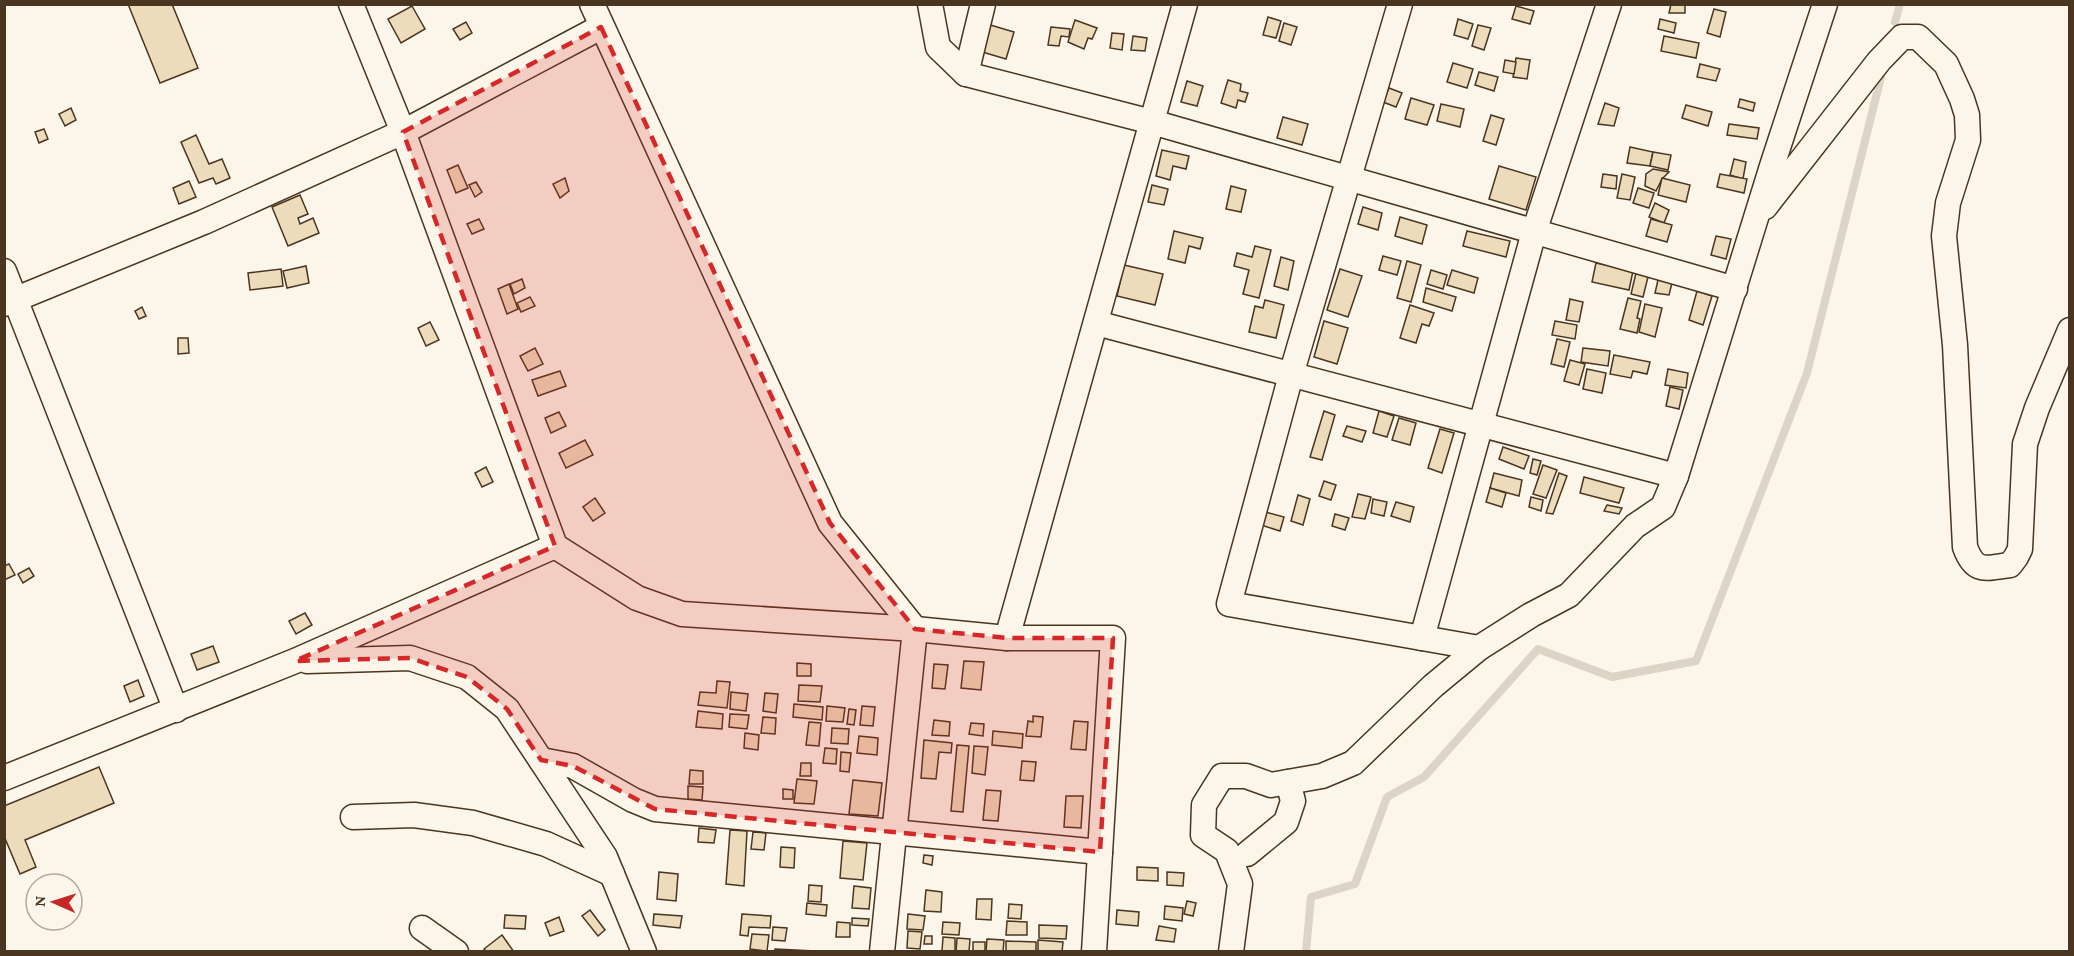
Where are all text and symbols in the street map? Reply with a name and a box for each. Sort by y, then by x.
north arrow [24,872,84,932]
text: N [31,895,48,907]

